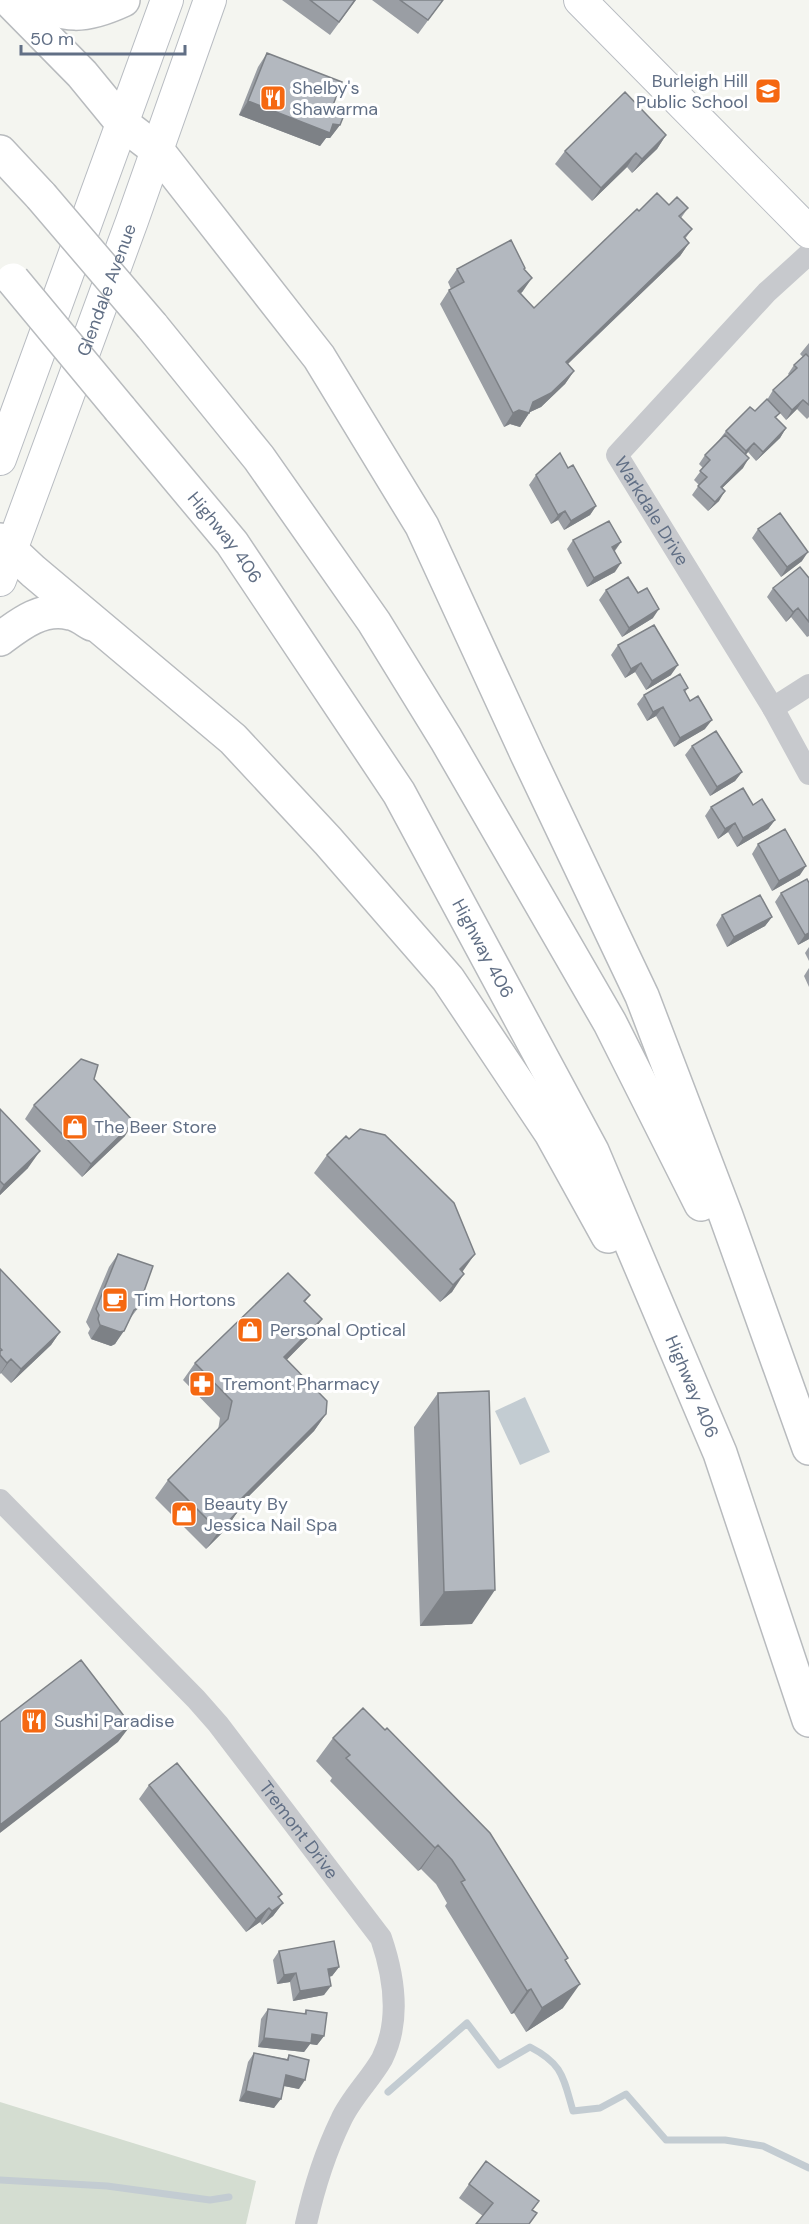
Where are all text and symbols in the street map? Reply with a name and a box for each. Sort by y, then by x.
scale bar [21,18,184,56]
text: 50 m [30,27,74,51]
place label: Burleigh Hill Public School [636,69,748,114]
place label: Shelby's Shawarma [292,76,378,121]
school or university icon: Burleigh Hill Public School [753,76,783,106]
restaurant icon: Shelby's Shawarma [258,83,288,113]
street label: Glendale Avenue [71,220,142,360]
street label: Warkdale Drive [609,452,694,570]
street label: Highway 406 [182,487,268,588]
street label: Highway 406 [446,895,519,1002]
shop icon: The Beer Store [60,1112,90,1142]
place label: The Beer Store [94,1115,217,1139]
cafe icon: Tim Hortons [100,1285,130,1315]
place label: Tim Hortons [134,1288,236,1312]
shop icon: Personal Optical [235,1315,265,1345]
place label: Personal Optical [270,1318,406,1342]
street label: Highway 406 [660,1332,724,1442]
pharmacy icon: Tremont Pharmacy [187,1369,217,1399]
place label: Tremont Pharmacy [222,1372,380,1396]
place label: Beauty By Jessica Nail Spa [204,1492,337,1537]
shop icon: Beauty By Jessica Nail Spa [169,1499,199,1529]
restaurant icon: Sushi Paradise [19,1706,49,1736]
place label: Sushi Paradise [54,1709,174,1733]
street label: Tremont Drive [254,1776,344,1884]

